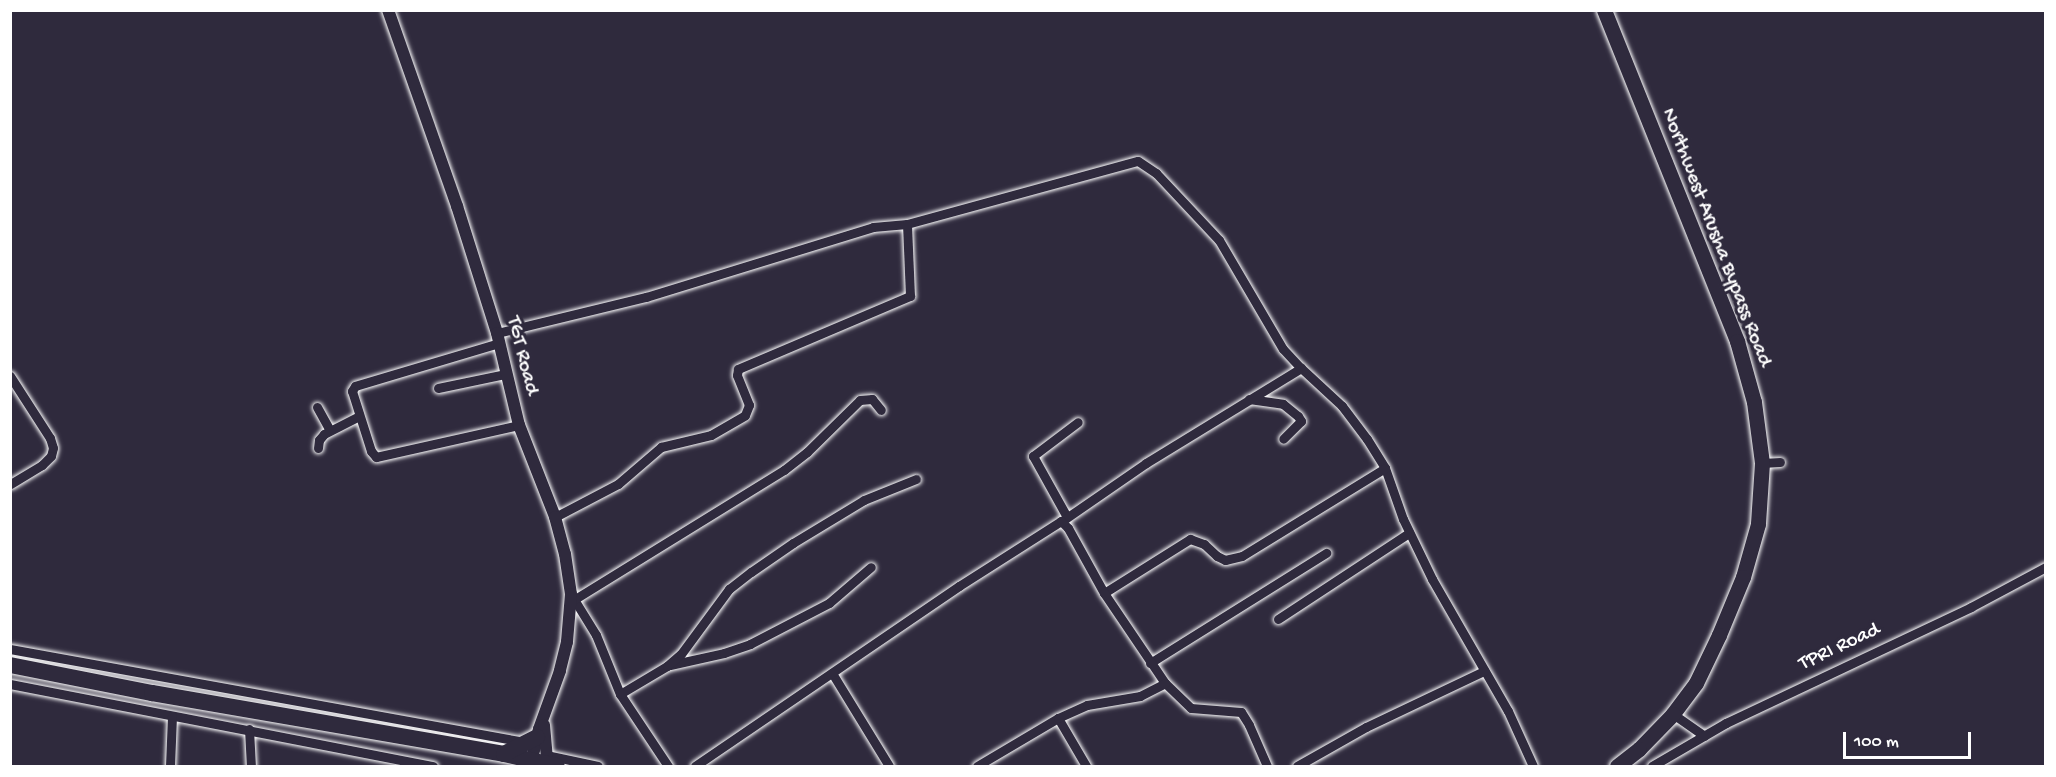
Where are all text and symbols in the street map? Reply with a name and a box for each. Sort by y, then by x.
street label: Northwest Arusha Bypass Road [1654,105,1776,371]
street label: TGT Road [499,314,543,398]
street label: TPRI Road [1795,618,1885,678]
scale bar [1846,720,1974,758]
text: 100 m [1854,732,1899,753]

